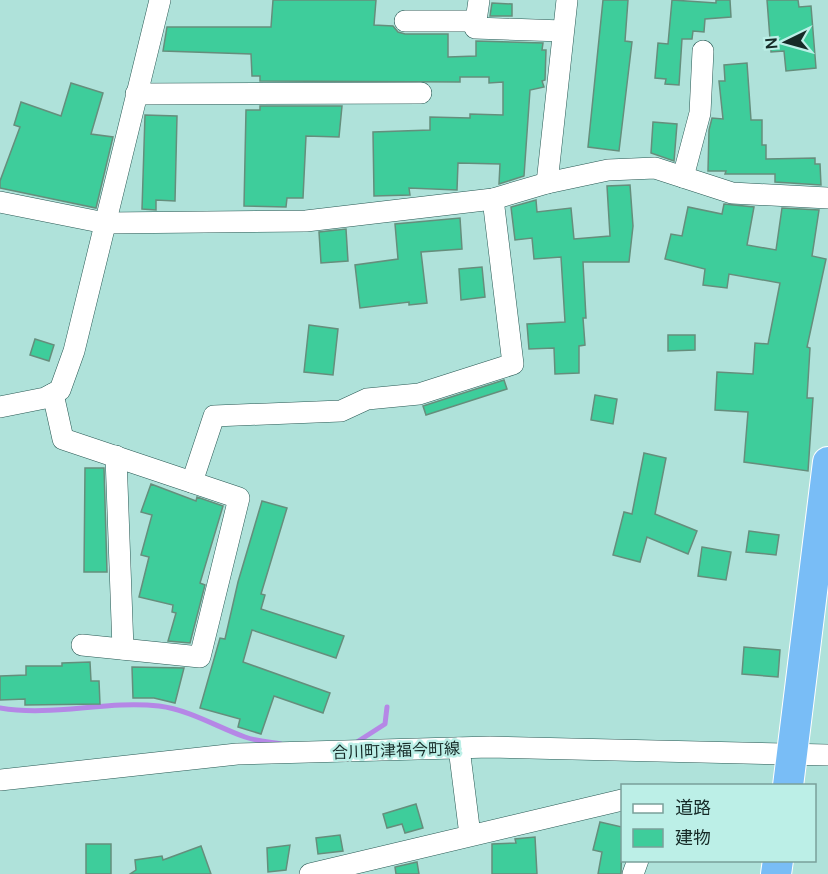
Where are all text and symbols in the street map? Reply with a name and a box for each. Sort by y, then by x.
north arrow [756,12,816,72]
text: N [760,37,783,50]
street label: 合川町津福今町線 [332,737,460,763]
legend [621,784,816,862]
text: 道路 [675,795,711,819]
text: 建物 [675,825,711,849]

